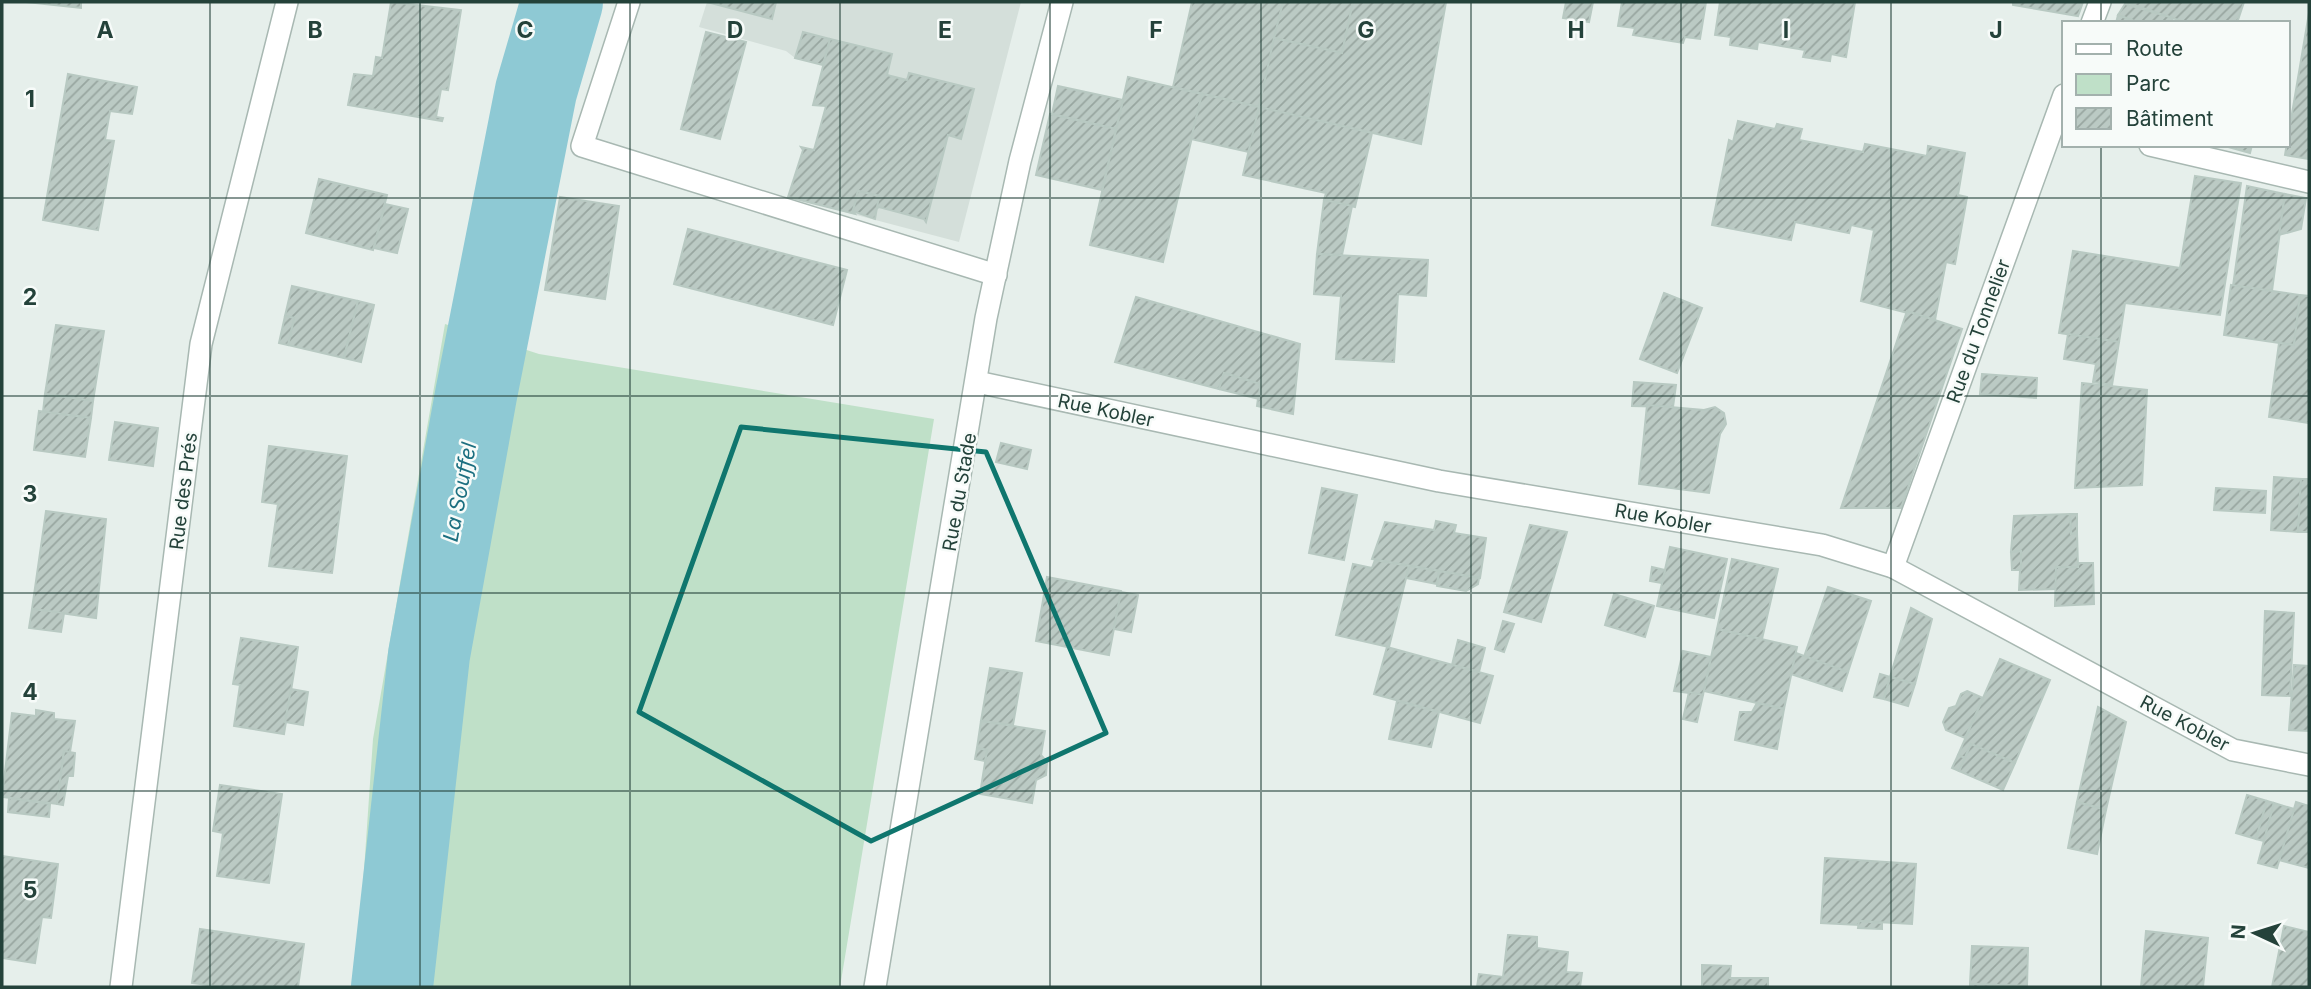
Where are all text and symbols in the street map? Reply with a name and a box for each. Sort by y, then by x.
text: A [96,16,114,44]
text: B [307,16,323,44]
text: C [516,16,534,44]
text: D [727,16,743,44]
text: E [938,16,952,44]
text: F [1149,16,1163,44]
text: G [1357,16,1375,44]
text: H [1567,16,1585,44]
text: I [1783,16,1789,44]
text: J [1989,16,2003,44]
legend [2062,21,2290,147]
text: Route [2126,36,2183,61]
text: Parc [2126,71,2171,96]
text: 1 [25,85,35,113]
text: Bâtiment [2126,106,2214,131]
street label: Rue du Tonnelier [1942,256,2015,406]
text: 2 [23,283,37,311]
street label: Rue Kobler [1056,389,1156,432]
street label: Rue des Prés [165,431,202,551]
street label: Rue du Stade [938,431,981,553]
water label: La Souffel [438,439,482,544]
text: 3 [23,480,37,508]
street label: Rue Kobler [1613,499,1713,538]
text: 4 [22,678,38,706]
street label: Rue Kobler [2136,690,2233,757]
text: 5 [23,876,37,904]
north arrow [2220,898,2290,968]
text: N [2227,924,2251,940]

